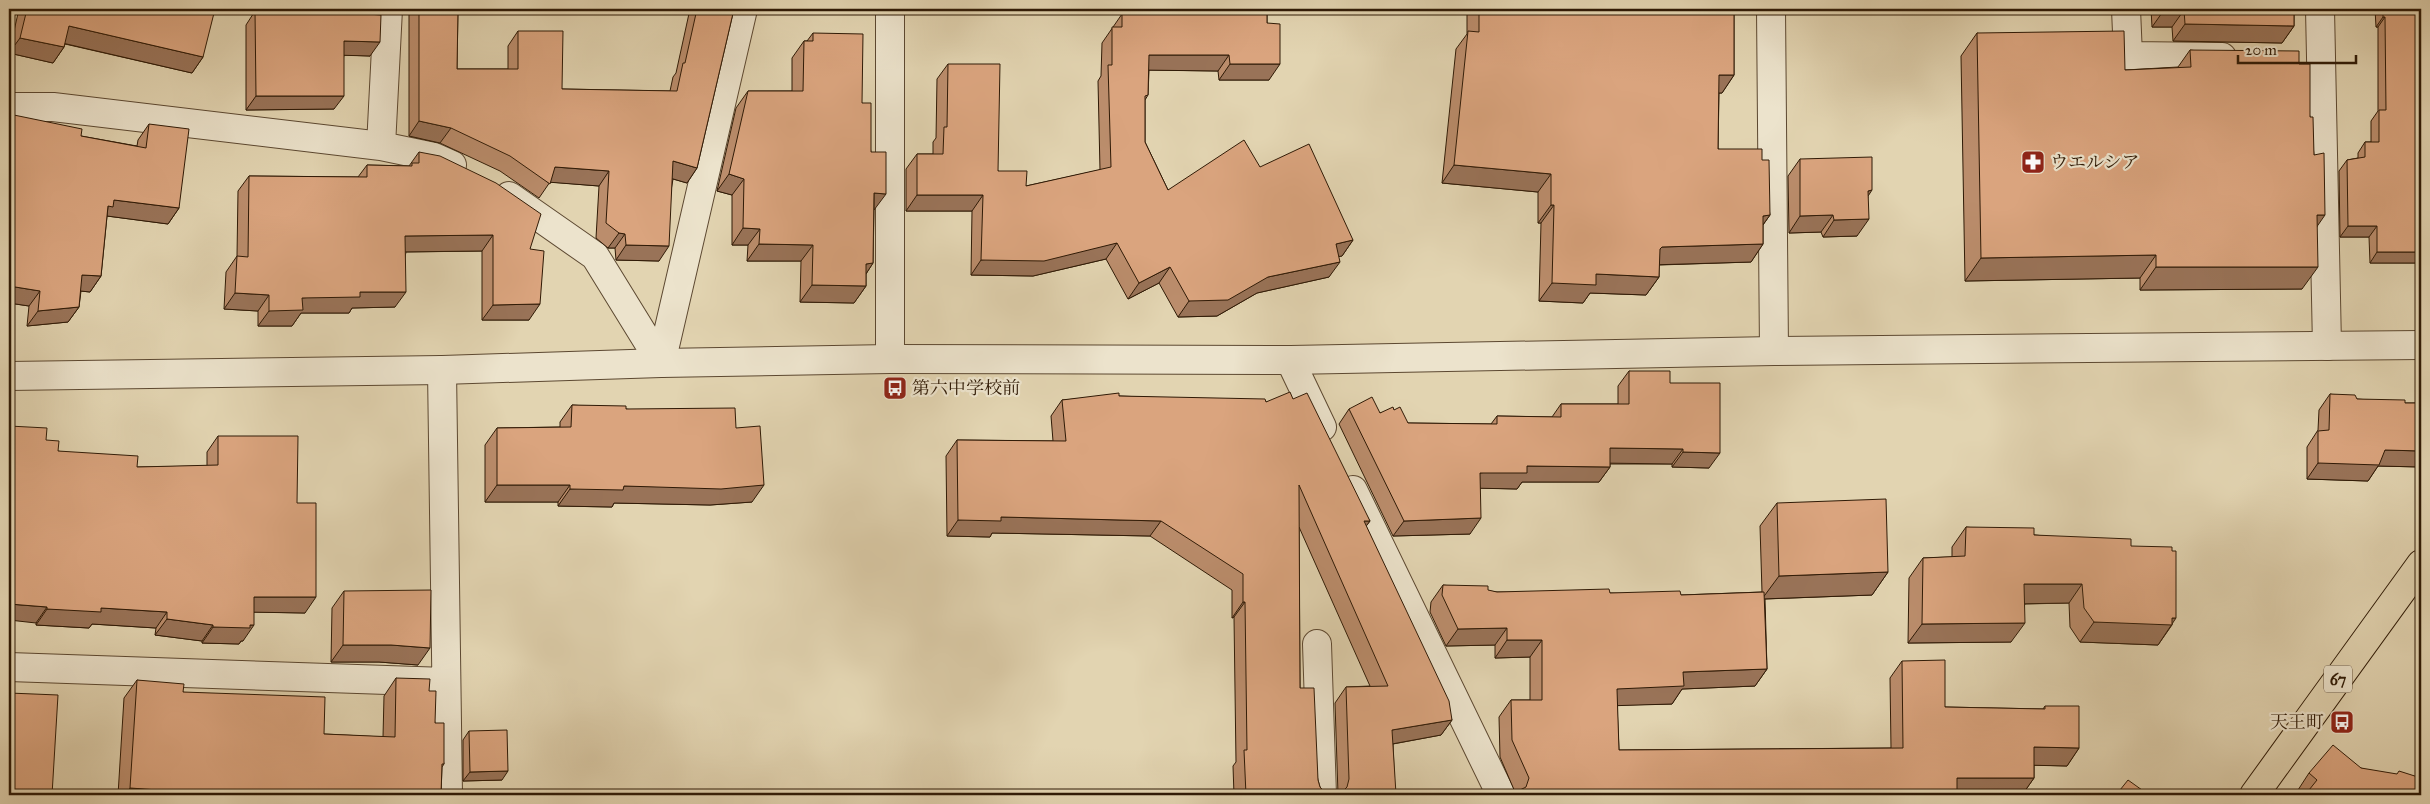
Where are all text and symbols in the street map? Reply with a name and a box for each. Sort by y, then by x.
scale bar [2238,32,2355,64]
text: 20 m [2245,41,2277,59]
pharmacy icon: ウエルシア [2020,149,2046,175]
place label: ウエルシア [2050,151,2140,173]
bus stop icon: 第六中学校前 [882,375,908,401]
place label: 第六中学校前 [912,377,1020,399]
road number: 67 [2324,666,2352,692]
bus stop icon: 天王町 [2329,709,2355,735]
place label: 天王町 [2270,711,2324,733]

